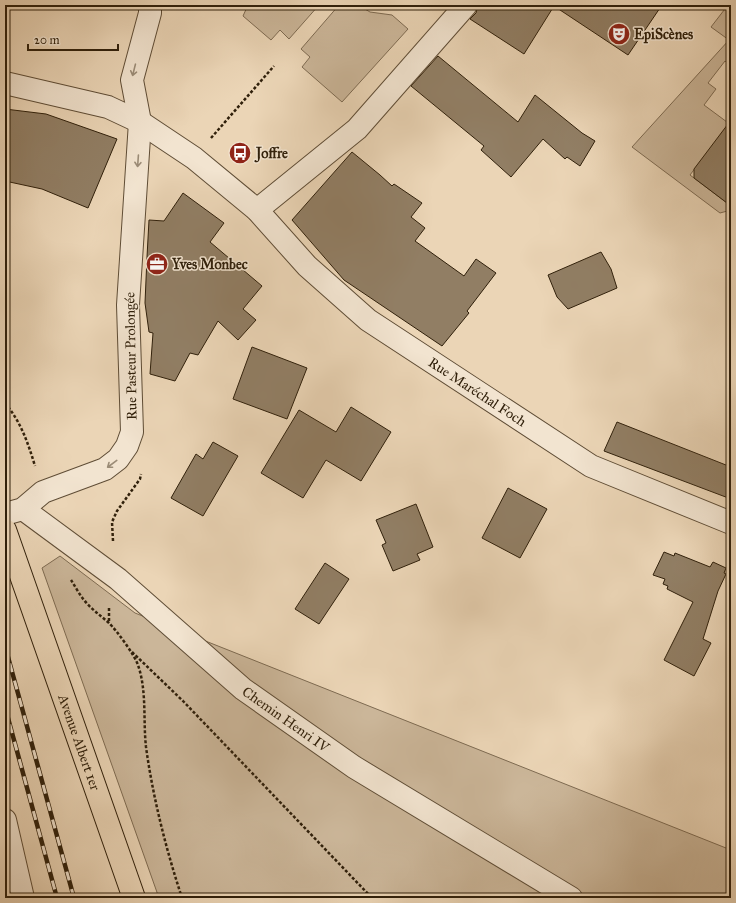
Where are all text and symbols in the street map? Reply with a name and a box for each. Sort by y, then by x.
theatre icon: EpiScènes [606,21,632,47]
scale bar [28,26,118,52]
place label: EpiScènes [634,26,693,44]
text: 20 m [34,33,60,47]
one-way arrow [130,63,138,76]
bus stop icon: Joffre [227,140,253,166]
place label: Joffre [254,145,288,163]
one-way arrow [134,154,141,167]
office icon: Yves Monbec [144,251,170,277]
place label: Yves Monbec [171,256,248,273]
street label: Rue Pasteur Prolongée [121,292,141,420]
street label: Rue Maréchal Foch [425,353,530,430]
one-way arrow [106,460,117,468]
street label: Chemin Henri IV [239,683,334,756]
street label: Avenue Albert 1er [54,691,104,793]

